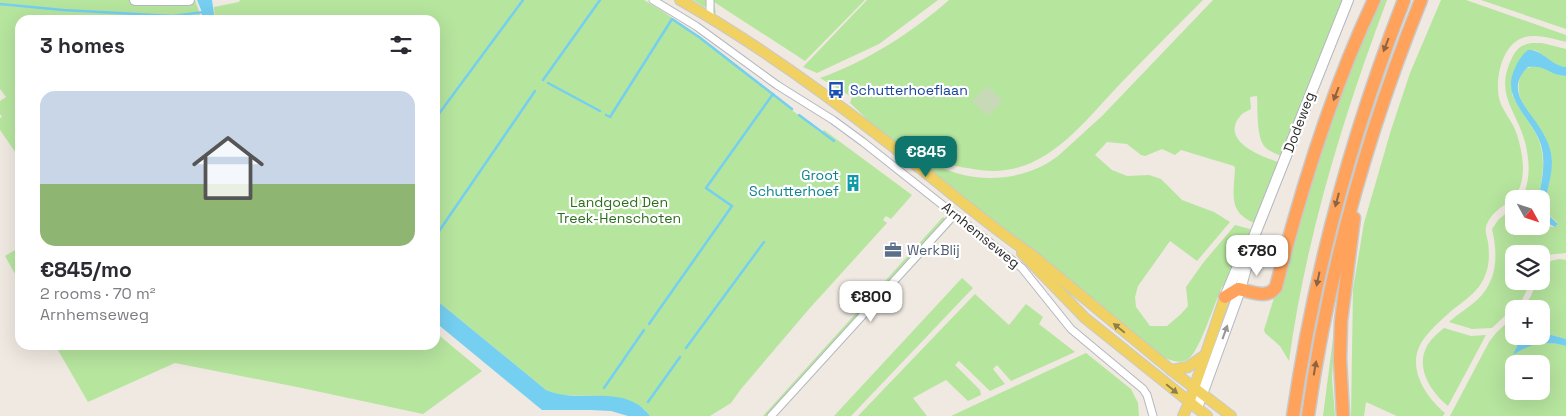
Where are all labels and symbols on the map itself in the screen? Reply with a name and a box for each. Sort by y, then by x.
one-way arrow [1382,38,1389,53]
bus stop icon: Schutterhoeflaan [826,80,846,100]
place label: Schutterhoeflaan [850,81,968,99]
one-way arrow [1331,87,1339,101]
street label: Dodeweg [1279,89,1319,155]
pin: €845 [896,136,956,178]
place label: Groot Schutterhoef [749,166,839,200]
building icon: Groot Schutterhoef [843,173,863,193]
north arrow [1505,190,1550,235]
park label: Landgoed Den Treek-Henschoten [557,193,681,227]
one-way arrow [1332,193,1340,208]
street label: Arnhemseweg [938,198,1024,272]
pin: €780 [1227,234,1287,277]
office icon: WerkBlij [883,240,903,260]
place label: WerkBlij [907,241,960,259]
one-way arrow [1314,271,1322,286]
pin: €800 [841,280,901,323]
one-way arrow [1113,322,1126,333]
one-way arrow [1221,324,1229,339]
one-way arrow [1312,359,1320,375]
one-way arrow [1165,383,1178,394]

